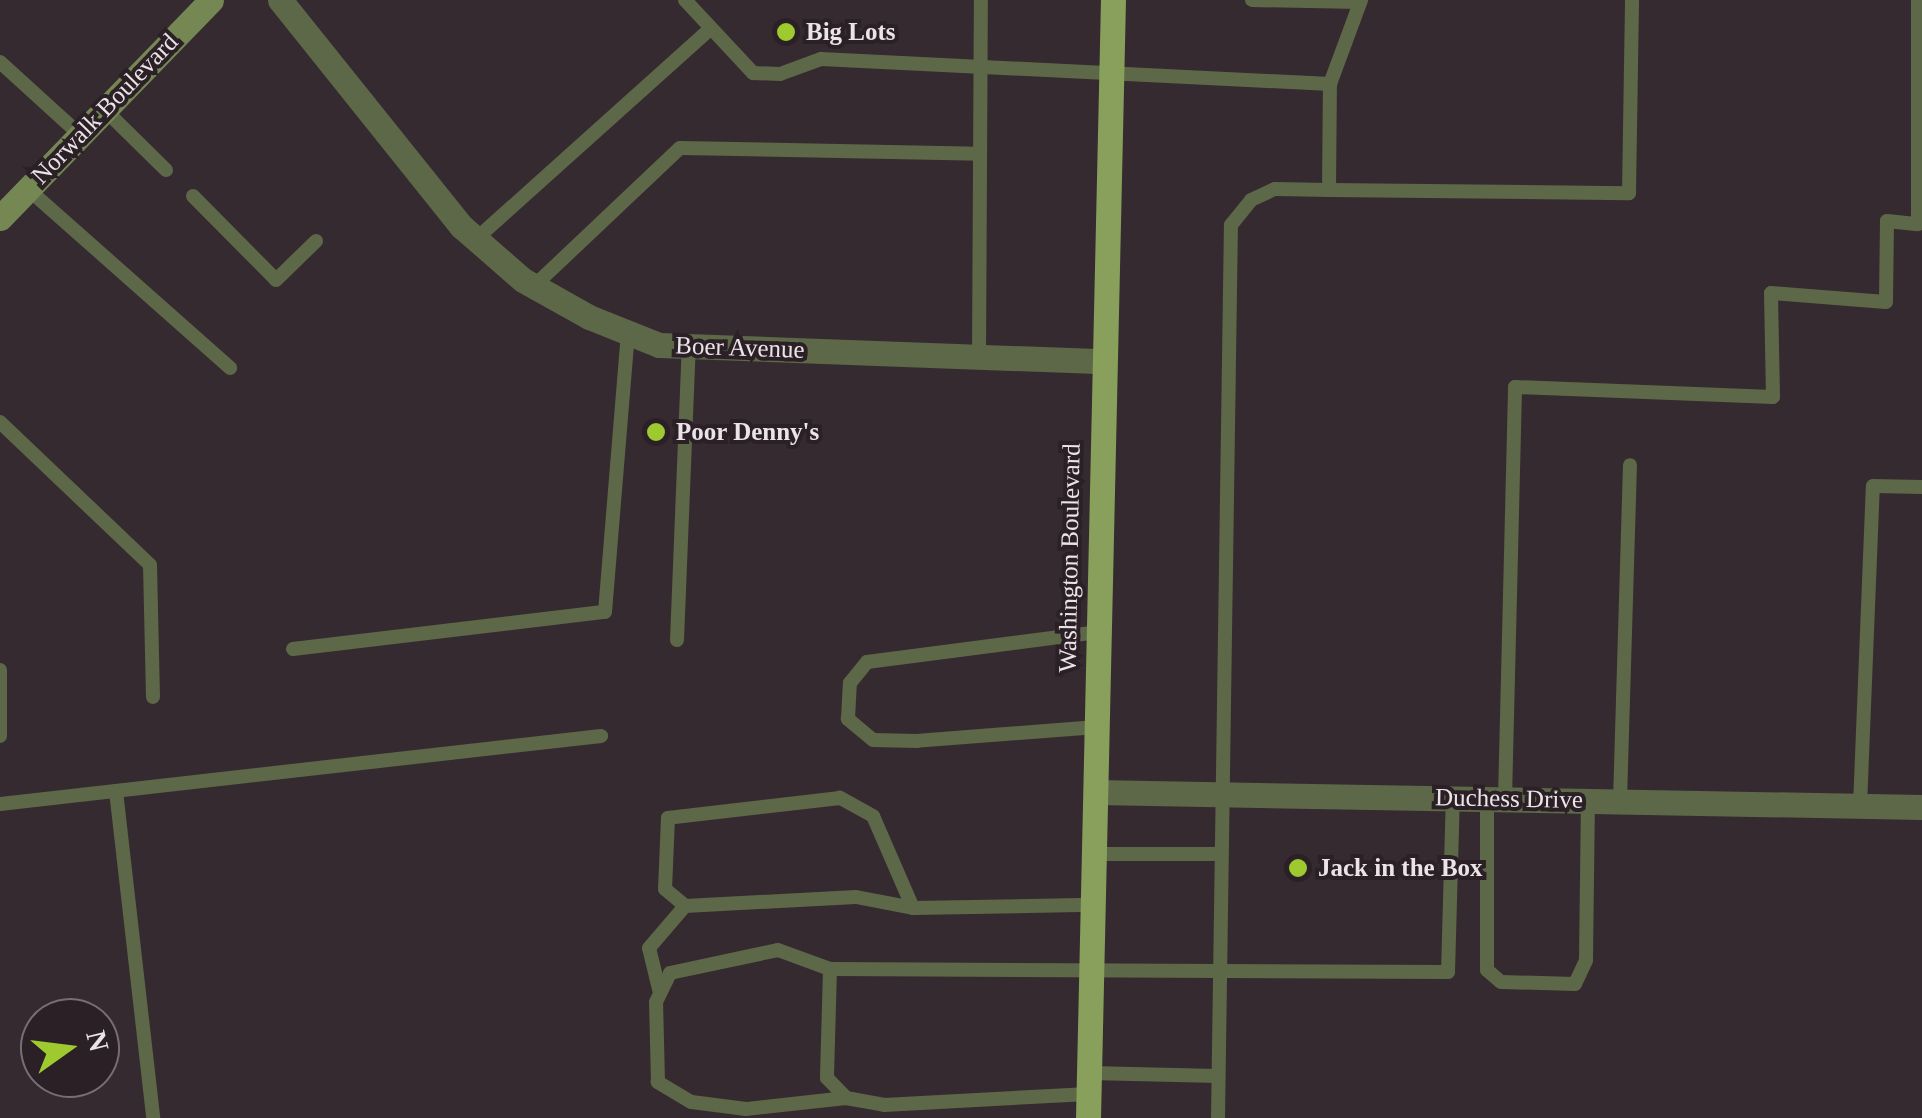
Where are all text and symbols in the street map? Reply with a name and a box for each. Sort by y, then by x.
place label: Big Lots [806,17,896,47]
marker: Big Lots [775,21,797,43]
street label: Norwalk Boulevard [25,27,185,191]
street label: Boer Avenue [674,331,806,365]
place label: Poor Denny's [676,417,820,447]
marker: Poor Denny's [645,421,667,443]
street label: Washington Boulevard [1053,443,1087,673]
street label: Duchess Drive [1435,783,1583,815]
place label: Jack in the Box [1318,853,1483,883]
marker: Jack in the Box [1287,857,1309,879]
north arrow [20,998,120,1098]
text: N [80,1028,115,1055]

